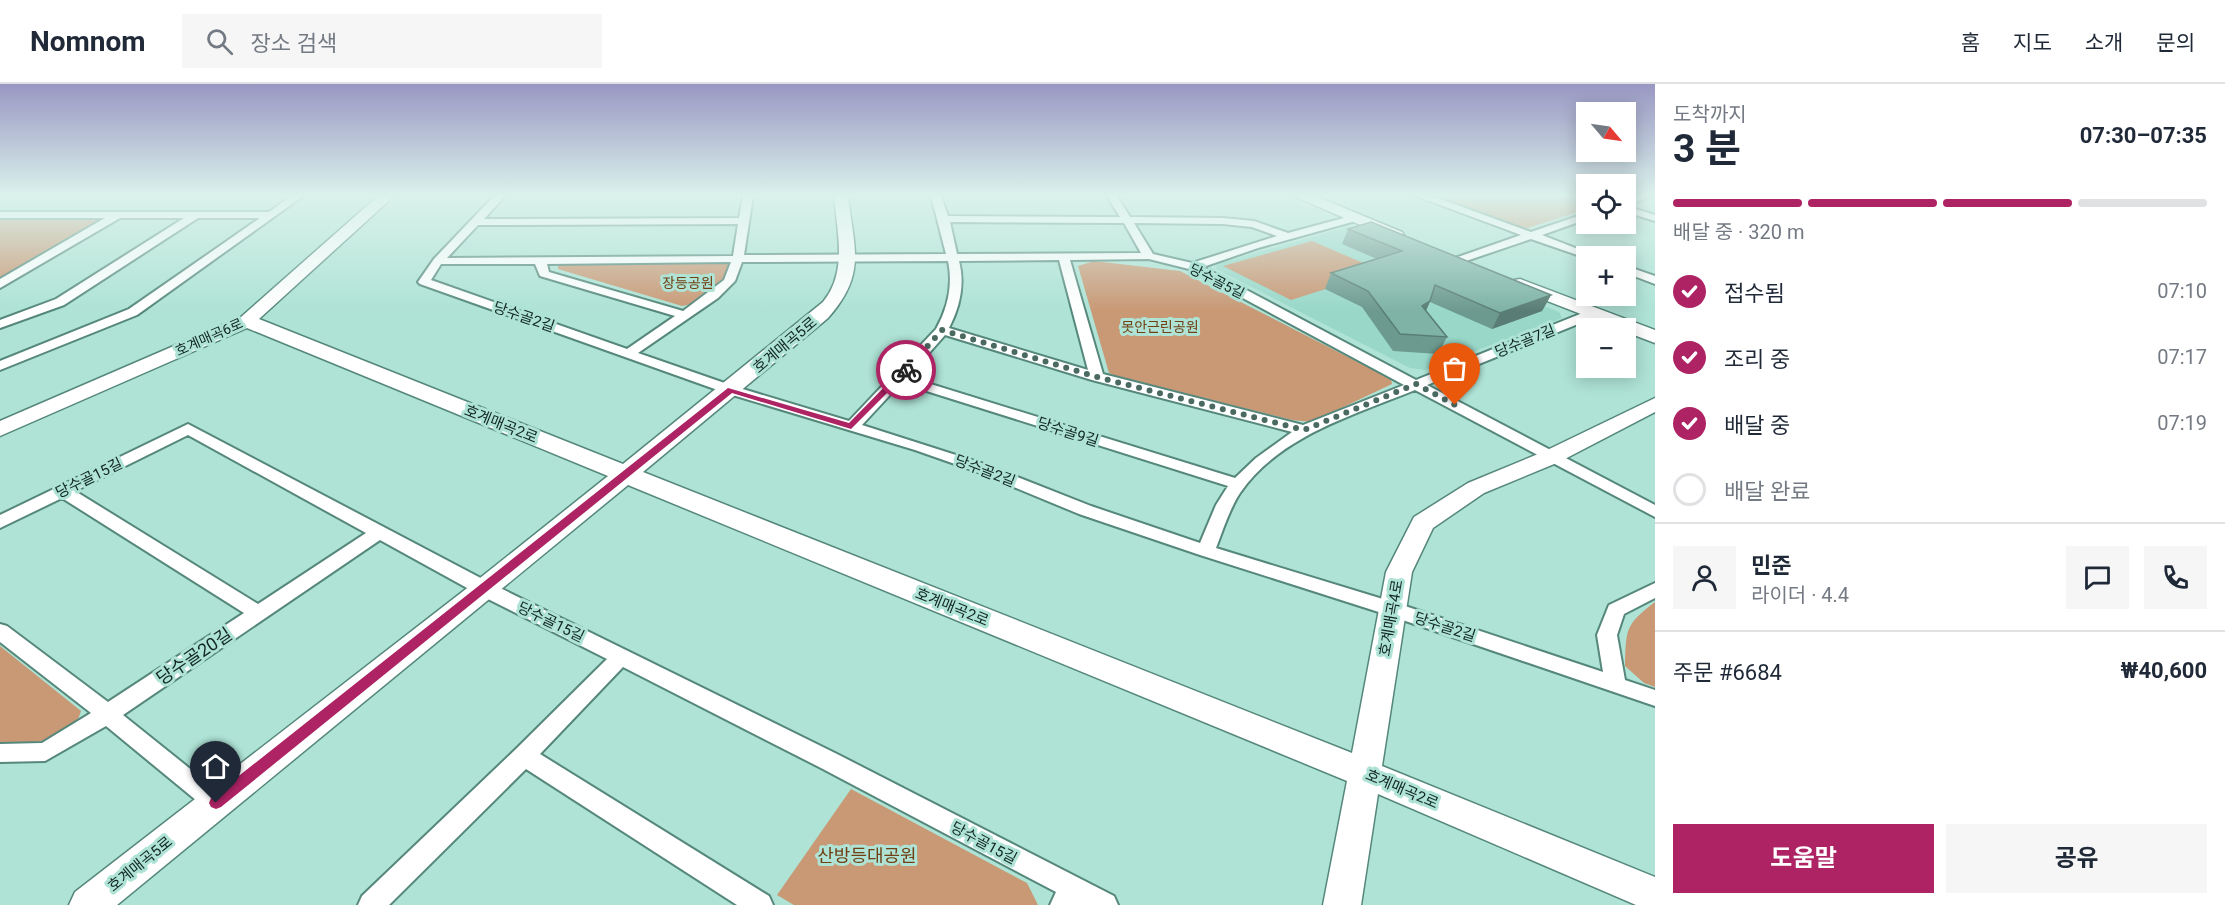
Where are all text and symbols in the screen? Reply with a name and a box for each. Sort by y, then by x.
search box [182,14,602,68]
text: Nomnom [30,25,146,58]
icon: search [203,25,236,58]
text: 장소 검색 [251,31,337,56]
text: 홈 [1961,31,1980,55]
text: 지도 [2013,31,2052,55]
text: 소개 [2085,31,2123,55]
text: 문의 [2156,31,2195,55]
north arrow [1576,102,1636,162]
map controls [1576,102,1636,378]
text: 도착까지 [1673,102,1747,126]
text: 07:30–07:35 [2080,123,2207,148]
text: 3 분 [1673,126,1741,172]
button: locate [1576,174,1636,234]
text: 배달 중 · 320 m [1673,220,1805,244]
button: + [1576,246,1636,306]
street label: 당수골5길 [1187,260,1247,302]
park label: 장등공원 [662,275,714,291]
icon: check [1673,275,1706,308]
text: 07:10 [2157,279,2207,303]
text: 접수됨 [1724,281,1785,306]
street label: 당수골2길 [491,298,557,336]
street label: 호계매곡5로 [750,313,820,377]
street label: 호계매곡6로 [173,315,245,359]
button: − [1576,318,1636,378]
park label: 못안근린공원 [1121,319,1199,335]
street label: 당수골7길 [1492,321,1558,361]
courier [876,340,936,400]
icon: check [1673,341,1706,374]
pin [1429,343,1480,405]
text: 07:17 [2157,345,2207,369]
text: 조리 중 [1724,347,1790,372]
icon: bag [1438,352,1471,385]
icon: bike [890,354,923,387]
street label: 호계매곡2로 [462,401,540,447]
icon: check [1673,407,1706,440]
text: 07:19 [2157,411,2207,435]
text: 배달 중 [1724,413,1790,438]
street label: 당수골9길 [1035,414,1101,450]
street label: 당수골2길 [952,451,1018,491]
street label: 당수골15길 [53,454,125,502]
text: 배달 완료 [1724,479,1810,504]
button: person [1673,546,1736,609]
button: chat [2066,546,2129,609]
button: phone [2144,546,2207,609]
text: 민준 [1751,553,1791,578]
street label: 호계매곡4로 [1375,578,1407,658]
text: 라이더 · 4.4 [1751,583,1849,607]
street label: 호계매곡2로 [913,584,991,630]
street label: 당수골15길 [515,598,587,646]
street label: 당수골2길 [1412,609,1478,645]
street label: 당수골20길 [152,623,236,689]
text: ₩40,600 [2121,658,2207,683]
text: 주문 #6684 [1673,660,1782,685]
pin [190,741,241,803]
icon: home [199,750,232,783]
street label: 호계매곡2로 [1363,766,1441,812]
street label: 당수골15길 [948,818,1020,868]
button: 도움말 [1673,824,1934,893]
button: 공유 [1946,824,2207,893]
street label: 호계매곡5로 [104,833,176,895]
park label: 산방등대공원 [817,845,917,866]

